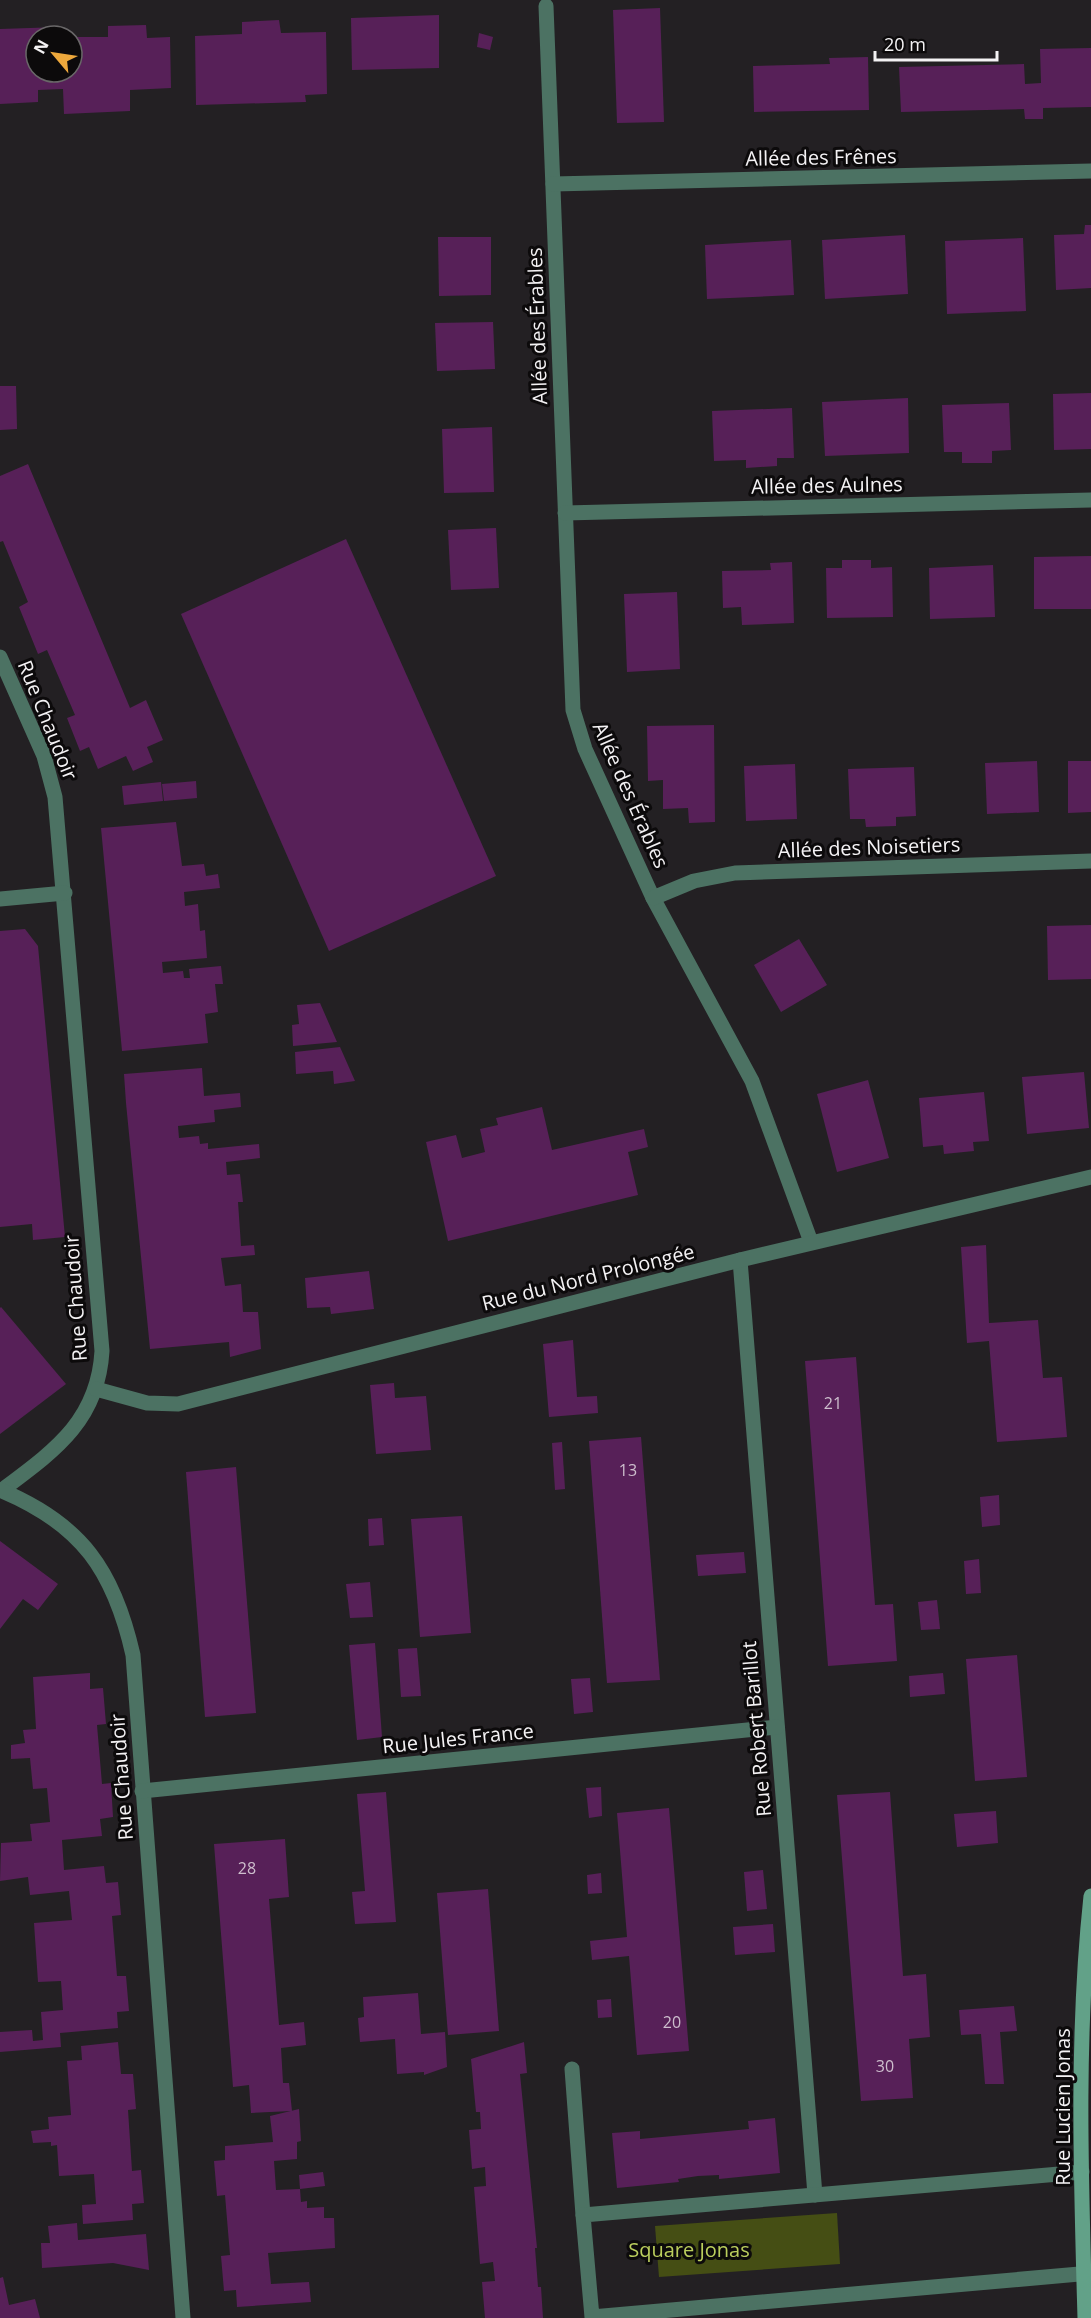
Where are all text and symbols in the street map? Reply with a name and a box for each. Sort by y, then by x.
north arrow [24,24,84,84]
scale bar [875,24,996,62]
text: 20 m [884,32,926,56]
text: N [28,36,54,58]
street label: Allée des Frênes [745,142,897,172]
street label: Allée des Érables [521,247,553,405]
street label: Allée des Aulnes [751,470,903,500]
street label: Rue Chaudoir [12,656,84,784]
street label: Allée des Érables [587,718,675,872]
street label: Allée des Noisetiers [777,830,961,864]
street label: Rue Chaudoir [57,1234,93,1362]
street label: Rue du Nord Prolongée [479,1237,697,1317]
house number: 21 [824,1392,842,1414]
house number: 13 [619,1459,637,1481]
street label: Rue Robert Barillot [735,1640,777,1818]
street label: Rue Chaudoir [103,1713,139,1841]
street label: Rue Jules France [381,1717,535,1759]
house number: 28 [238,1857,256,1879]
house number: 20 [663,2011,681,2033]
street label: Rue Lucien Jonas [1049,2028,1076,2186]
house number: 30 [876,2055,894,2077]
park label: Square Jonas [628,2236,750,2263]

